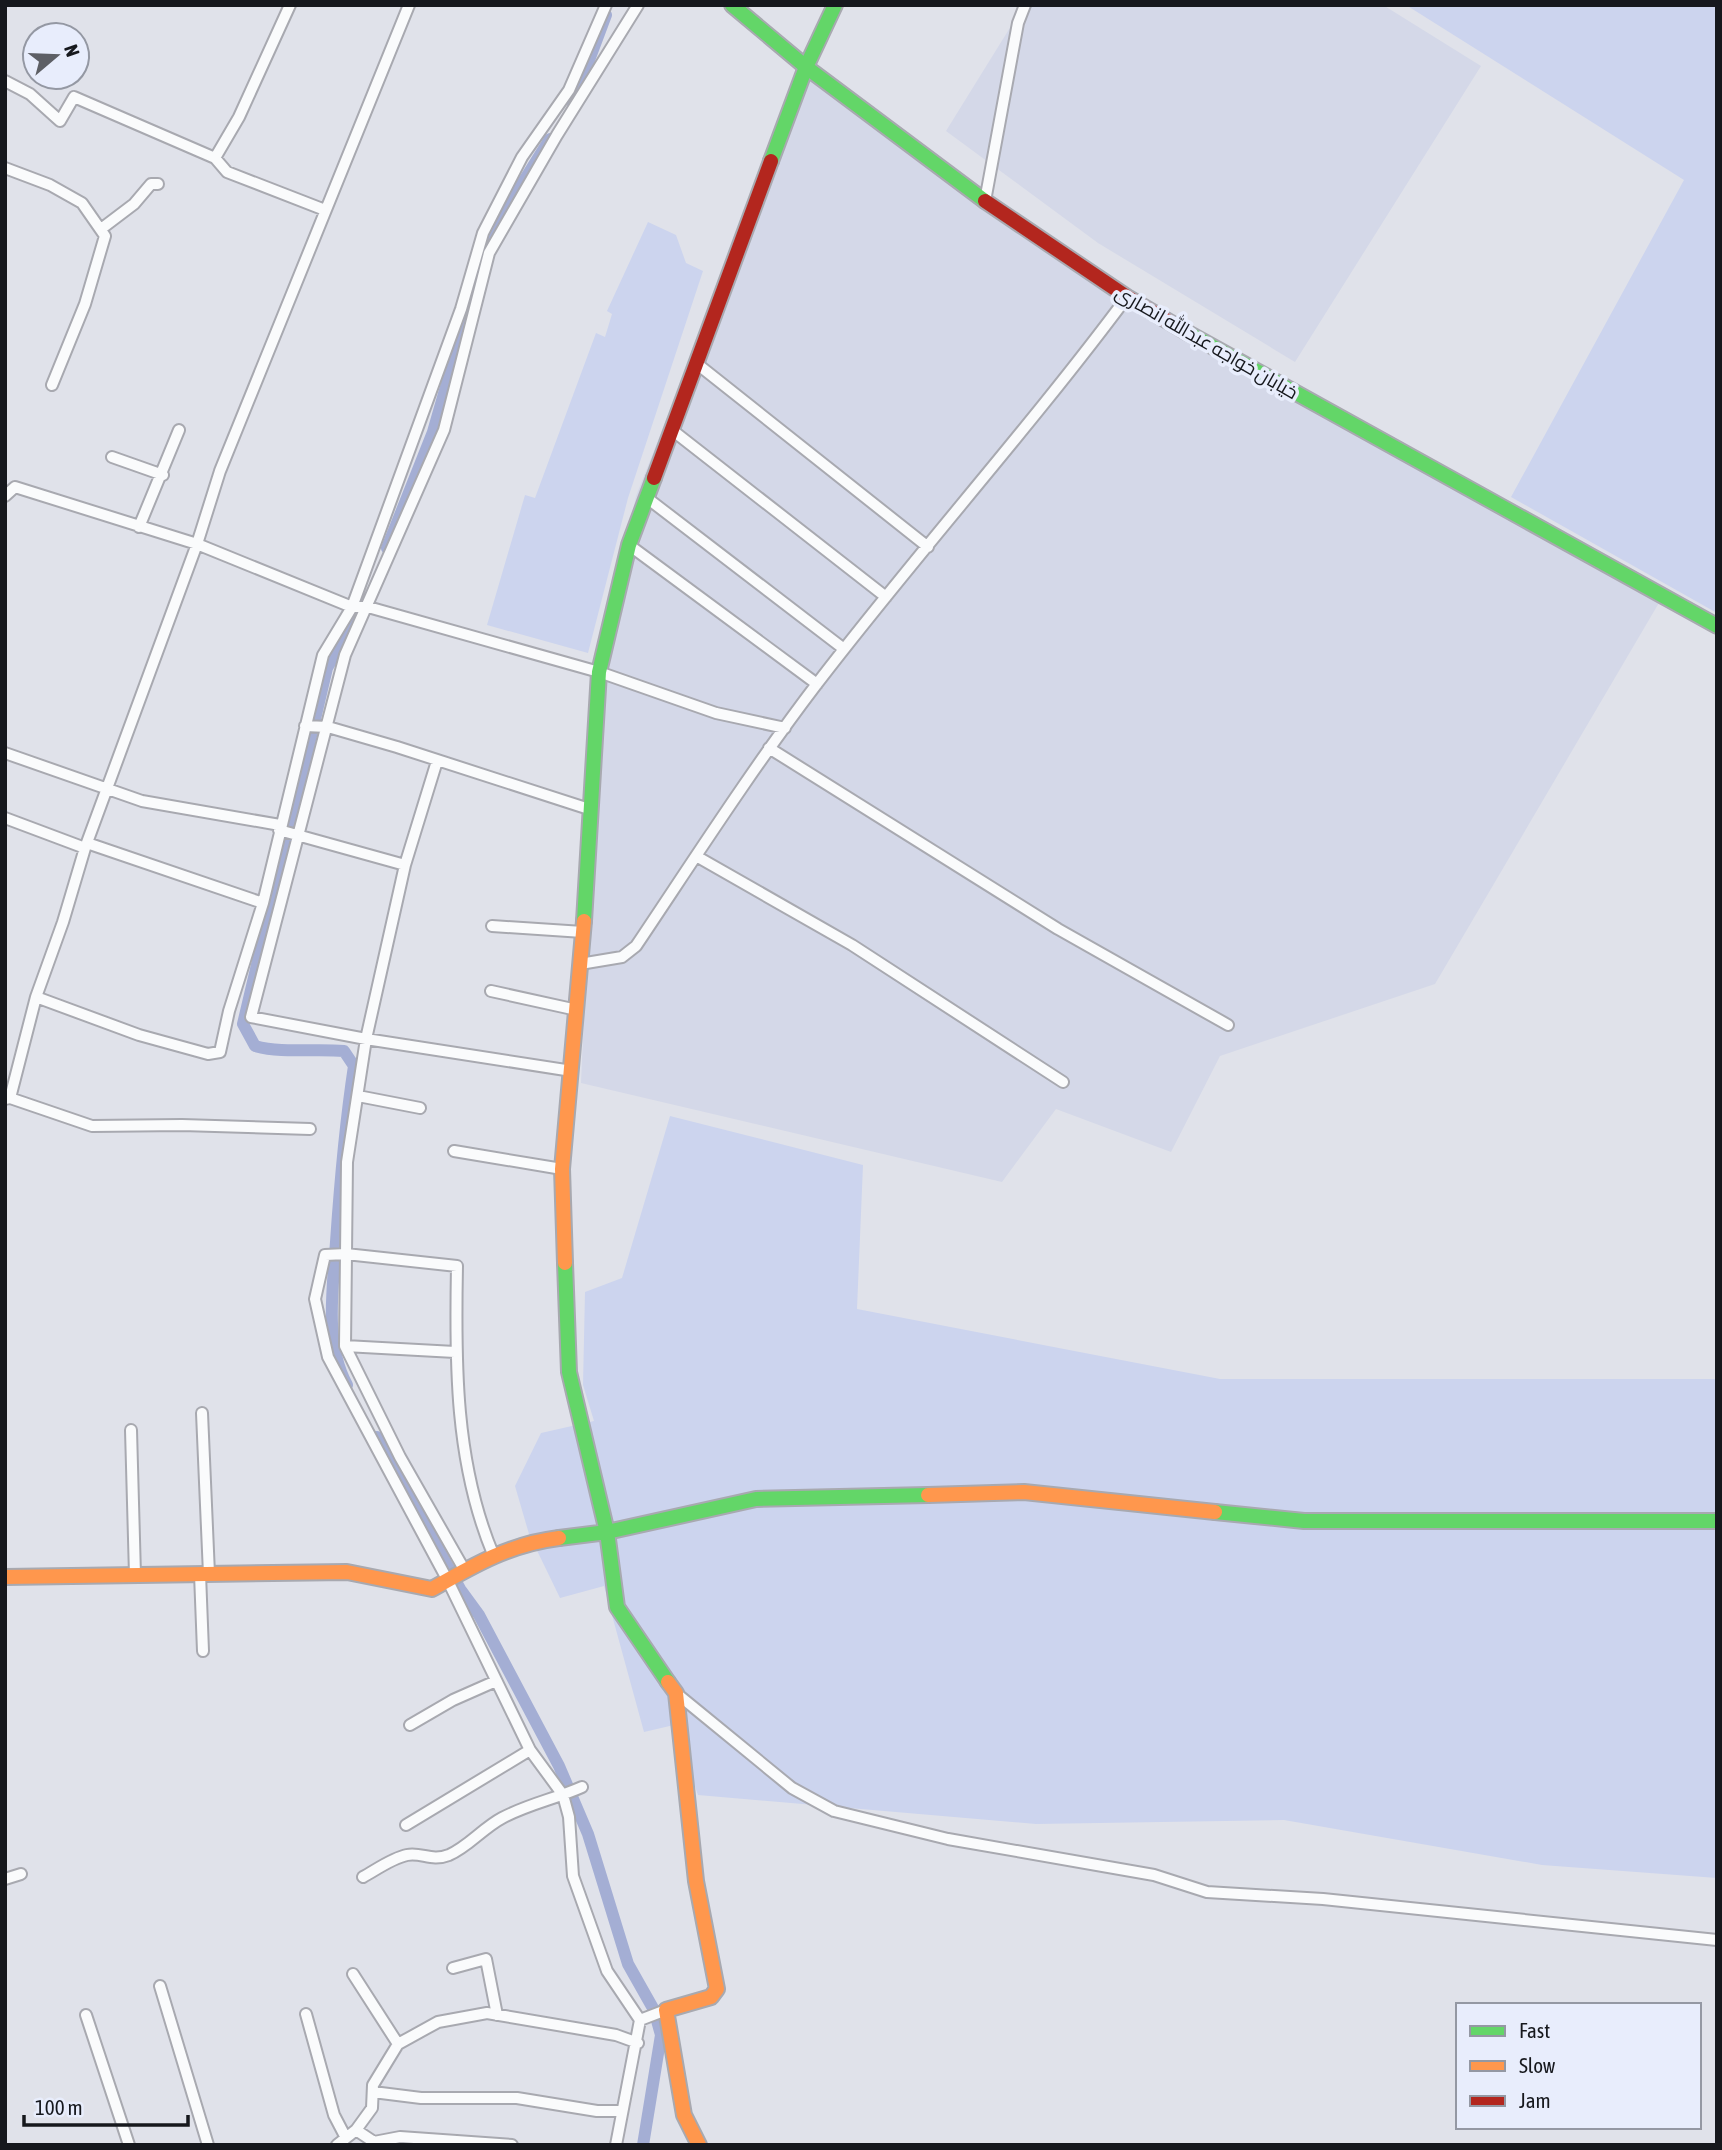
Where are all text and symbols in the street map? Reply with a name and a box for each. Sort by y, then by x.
north arrow [21,21,91,91]
text: N [60,42,84,59]
street label: خیابان خواجه عبدالله انصاری [1111,280,1303,404]
legend [1456,2003,1701,2129]
text: Fast [1519,2018,1550,2042]
text: Slow [1519,2053,1556,2077]
scale bar [24,2084,189,2128]
text: Jam [1519,2088,1551,2112]
text: 100 m [35,2095,83,2119]

